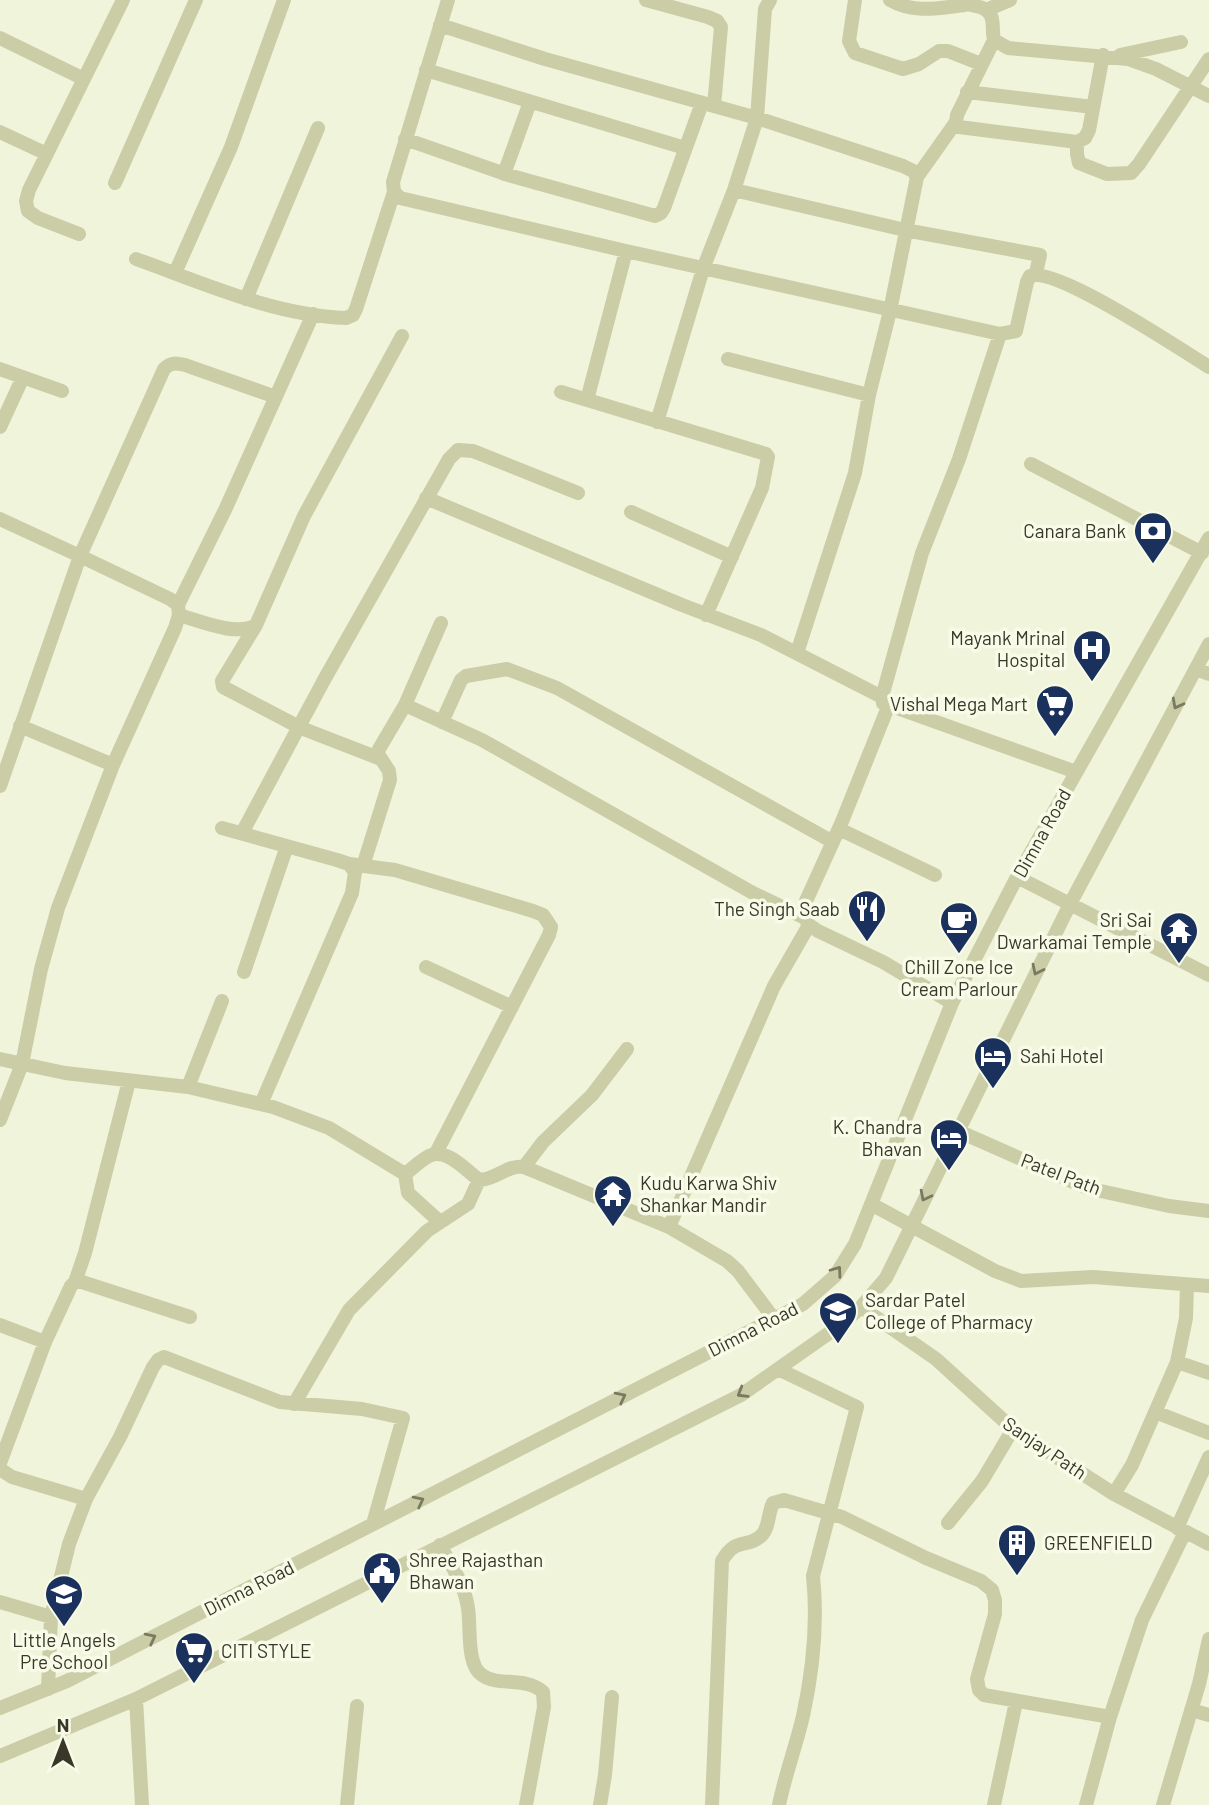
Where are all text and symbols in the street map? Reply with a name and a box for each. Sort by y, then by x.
bank icon: Canara Bank [1132,510,1174,565]
place label: Canara Bank [1023,519,1126,542]
place label: Mayank Mrinal Hospital [950,626,1065,671]
hospital icon: Mayank Mrinal Hospital [1071,628,1113,683]
supermarket icon: Vishal Mega Mart [1034,683,1076,738]
place label: Vishal Mega Mart [890,692,1028,715]
one-way arrow [1172,697,1185,709]
street label: Dimna Road [1008,784,1075,881]
restaurant icon: The Singh Saab [846,888,888,943]
place label: The Singh Saab [714,897,840,920]
cafe icon: Chill Zone Ice Cream Parlour [938,900,980,955]
place label: Sri Sai Dwarkamai Temple [997,908,1152,953]
temple icon: Sri Sai Dwarkamai Temple [1158,910,1200,965]
place label: Chill Zone Ice Cream Parlour [900,955,1018,1000]
one-way arrow [1031,963,1045,975]
hotel icon: Sahi Hotel [972,1035,1014,1090]
place label: Sahi Hotel [1020,1044,1103,1067]
place label: K. Chandra Bhavan [833,1115,922,1160]
hotel icon: K. Chandra Bhavan [928,1117,970,1172]
street label: Patel Path [1018,1148,1104,1199]
place label: Kudu Karwa Shiv Shankar Mandir [640,1171,777,1216]
temple icon: Kudu Karwa Shiv Shankar Mandir [592,1173,634,1228]
one-way arrow [920,1189,933,1201]
one-way arrow [829,1266,841,1279]
place label: Sardar Patel College of Pharmacy [865,1288,1033,1333]
school or university icon: Sardar Patel College of Pharmacy [817,1290,859,1345]
street label: Dimna Road [704,1296,802,1361]
one-way arrow [736,1385,749,1398]
one-way arrow [614,1392,626,1406]
street label: Sanjay Path [999,1411,1091,1484]
one-way arrow [412,1495,424,1509]
building icon: GREENFIELD [996,1522,1038,1577]
place label: GREENFIELD [1044,1531,1153,1554]
place label: Shree Rajasthan Bhawan [409,1548,543,1593]
public building icon: Shree Rajasthan Bhawan [361,1550,403,1605]
street label: Dimna Road [200,1555,298,1620]
school or university icon: Little Angels Pre School [43,1573,85,1628]
place label: Little Angels Pre School [12,1628,116,1673]
supermarket icon: CITI STYLE [173,1630,215,1685]
one-way arrow [144,1633,156,1646]
place label: CITI STYLE [221,1639,312,1662]
north arrow [28,1707,98,1777]
text: N [57,1713,69,1736]

